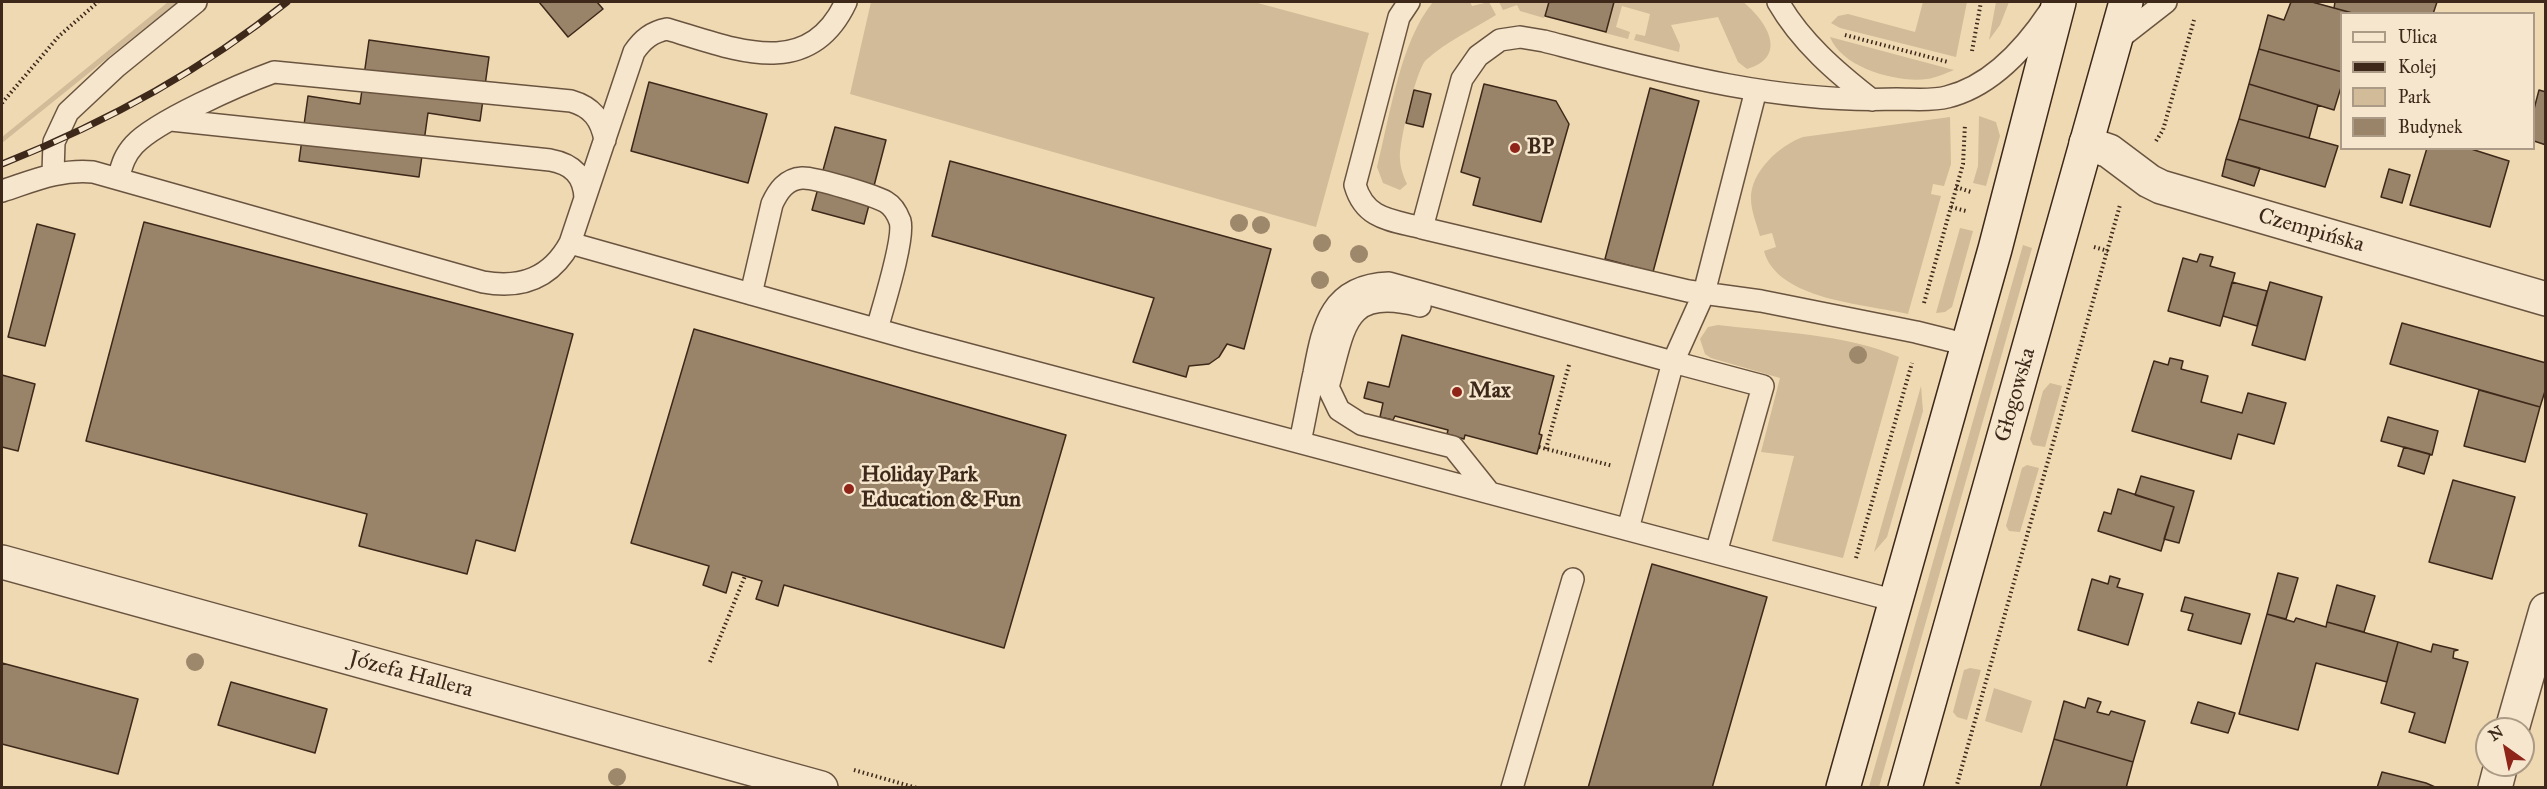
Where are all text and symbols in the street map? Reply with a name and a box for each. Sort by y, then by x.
legend [2340,12,2535,150]
text: Ulica [2398,26,2437,48]
text: Kolej [2398,56,2436,78]
text: Park [2398,86,2431,108]
text: Budynek [2398,116,2462,138]
place label: BP [1527,135,1554,161]
marker: BP [1508,141,1522,155]
street label: Czempińska [2255,203,2367,259]
street label: Głogowska [1990,345,2042,445]
place label: Max [1469,379,1511,405]
marker: Max [1450,385,1464,399]
place label: Holiday Park Education & Fun [861,463,1021,514]
marker: Holiday Park Education & Fun [842,482,856,496]
street label: Józefa Hallera [346,646,476,704]
north arrow [2475,717,2535,777]
text: N [2485,722,2507,745]

